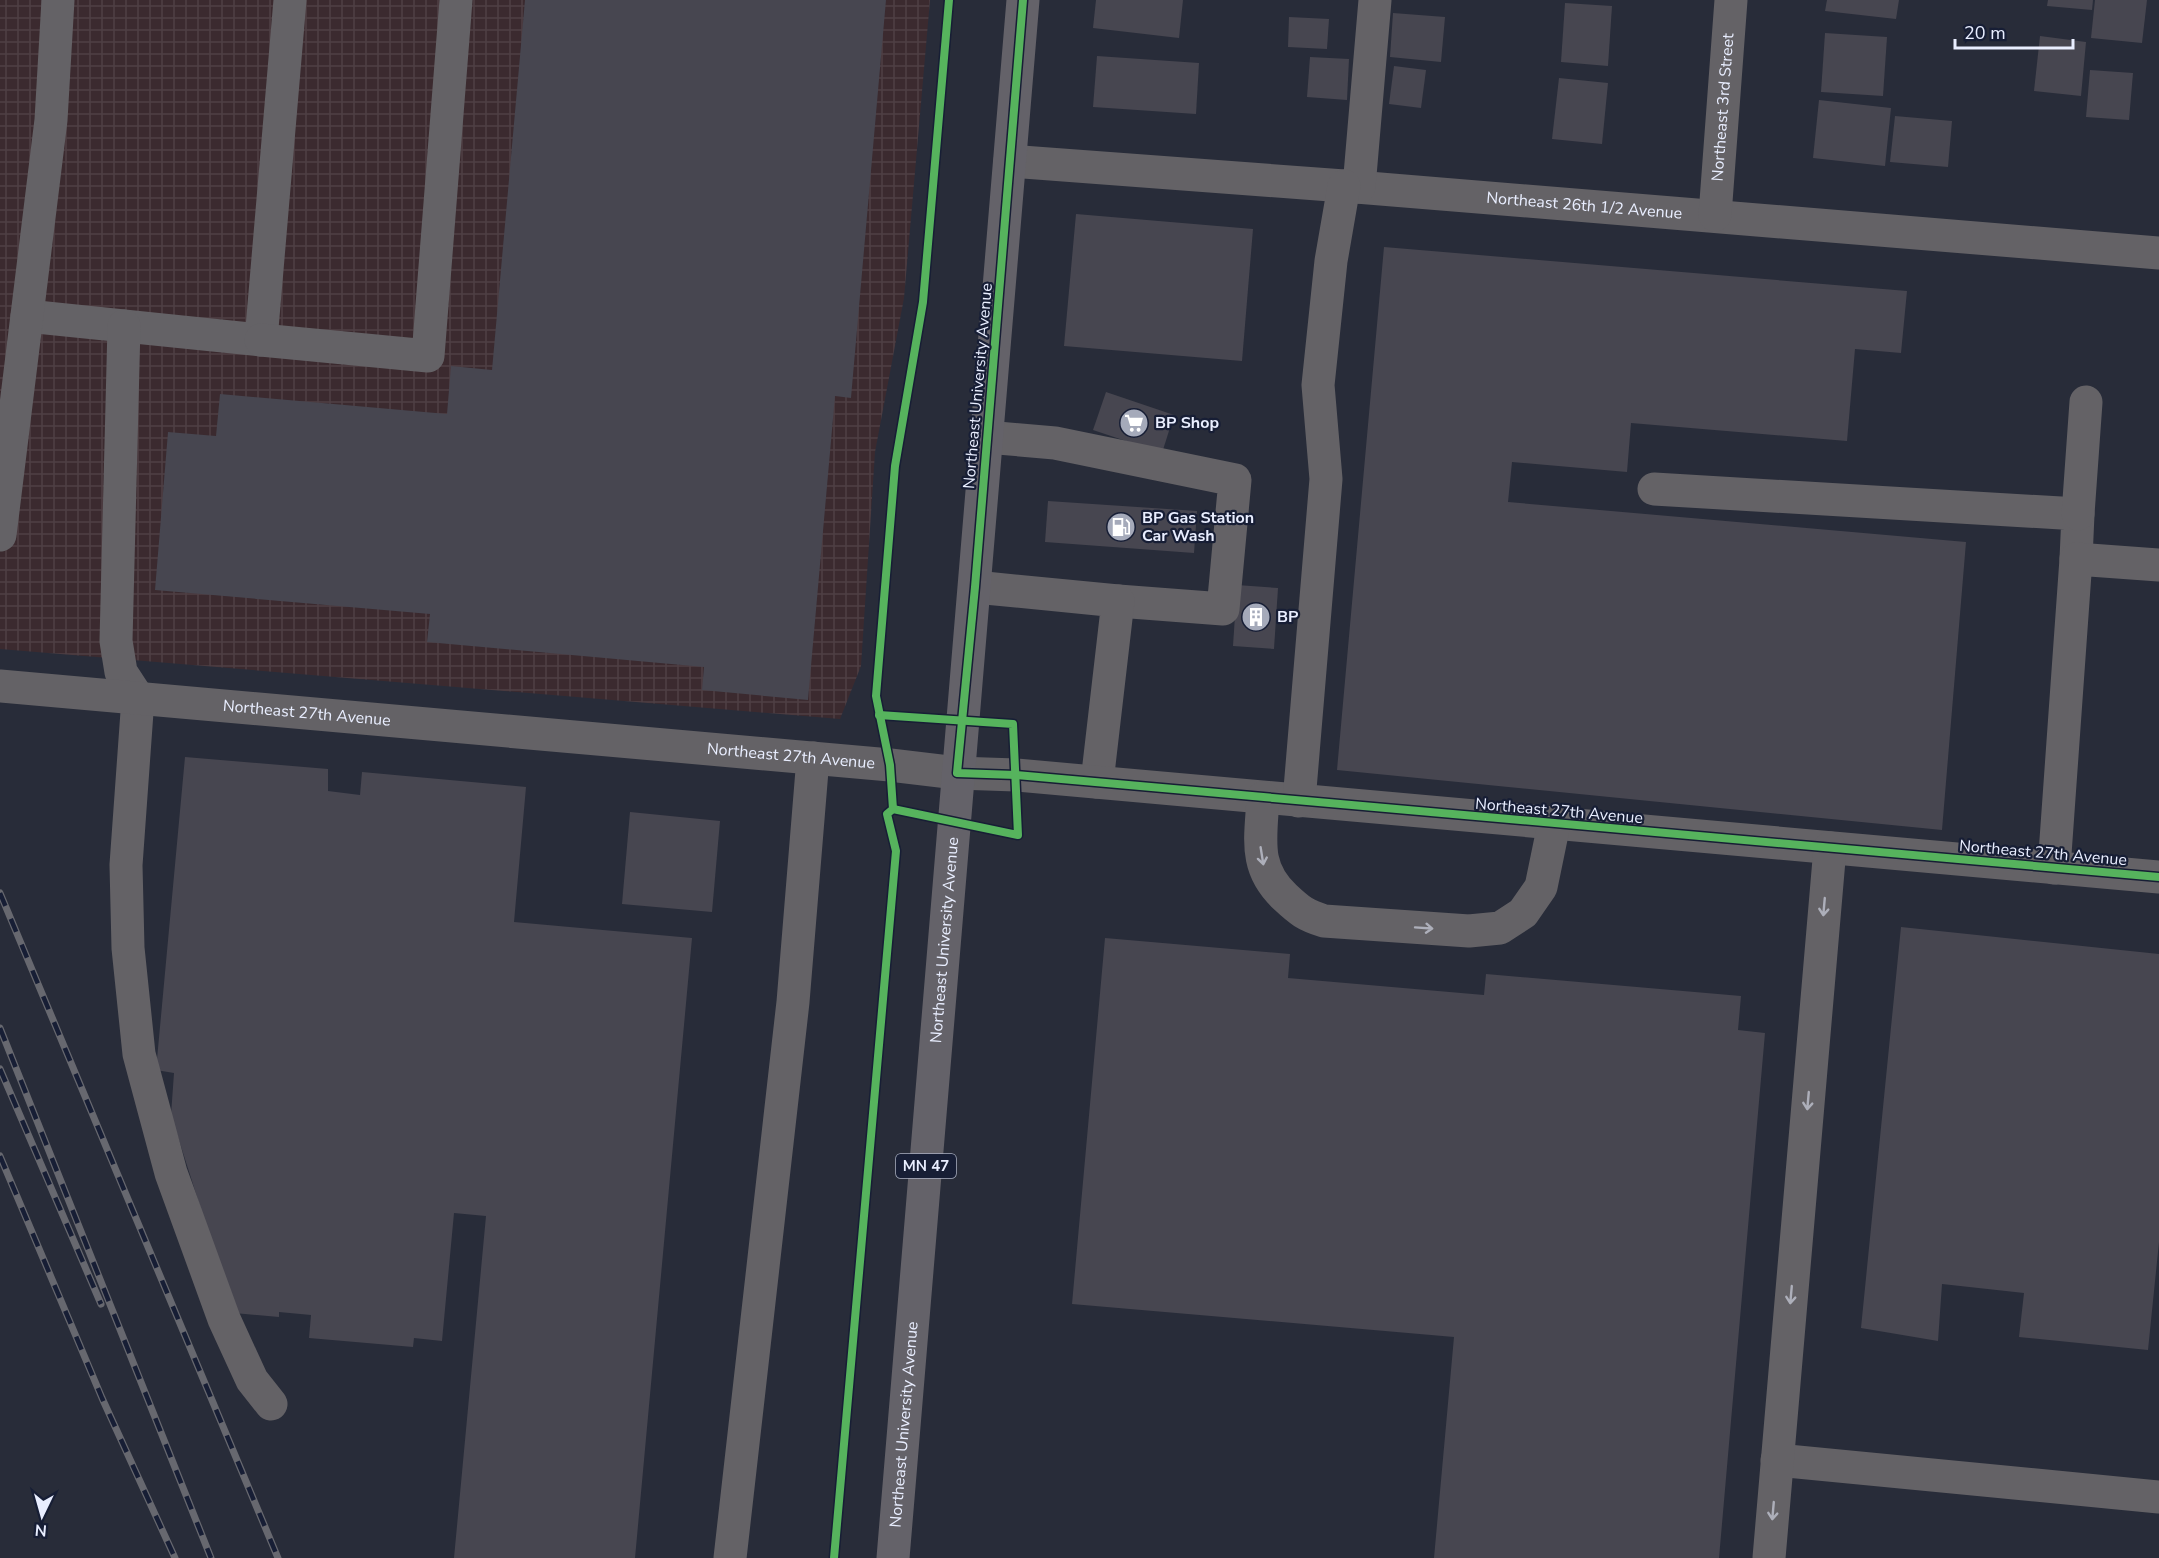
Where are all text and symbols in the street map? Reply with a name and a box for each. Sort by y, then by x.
scale bar [1955,12,2074,50]
text: 20 m [1964,21,2006,45]
street label: Northeast 3rd Street [1707,32,1740,182]
street label: Northeast 26th 1/2 Avenue [1485,187,1683,225]
street label: Northeast University Avenue [958,282,998,490]
supermarket icon: BP Shop [1118,407,1150,439]
place label: BP Shop [1155,412,1219,434]
place label: BP Gas Station Car Wash [1142,507,1254,547]
fuel station icon: BP Gas Station Car Wash [1105,511,1137,543]
building icon: BP [1240,601,1272,633]
place label: BP [1277,606,1298,628]
street label: Northeast 27th Avenue [222,695,392,732]
street label: Northeast 27th Avenue [706,738,876,775]
street label: Northeast 27th Avenue [1474,793,1644,829]
street label: Northeast 27th Avenue [1958,835,2128,871]
street label: Northeast University Avenue [925,836,964,1044]
one-way arrow [1257,846,1268,866]
one-way arrow [1819,896,1830,916]
one-way arrow [1413,923,1433,934]
one-way arrow [1802,1091,1813,1110]
road number: MN 47 [896,1154,956,1178]
one-way arrow [1786,1285,1797,1305]
street label: Northeast University Avenue [885,1321,924,1528]
north arrow [12,1486,72,1546]
one-way arrow [1767,1500,1778,1520]
text: N [34,1518,48,1541]

